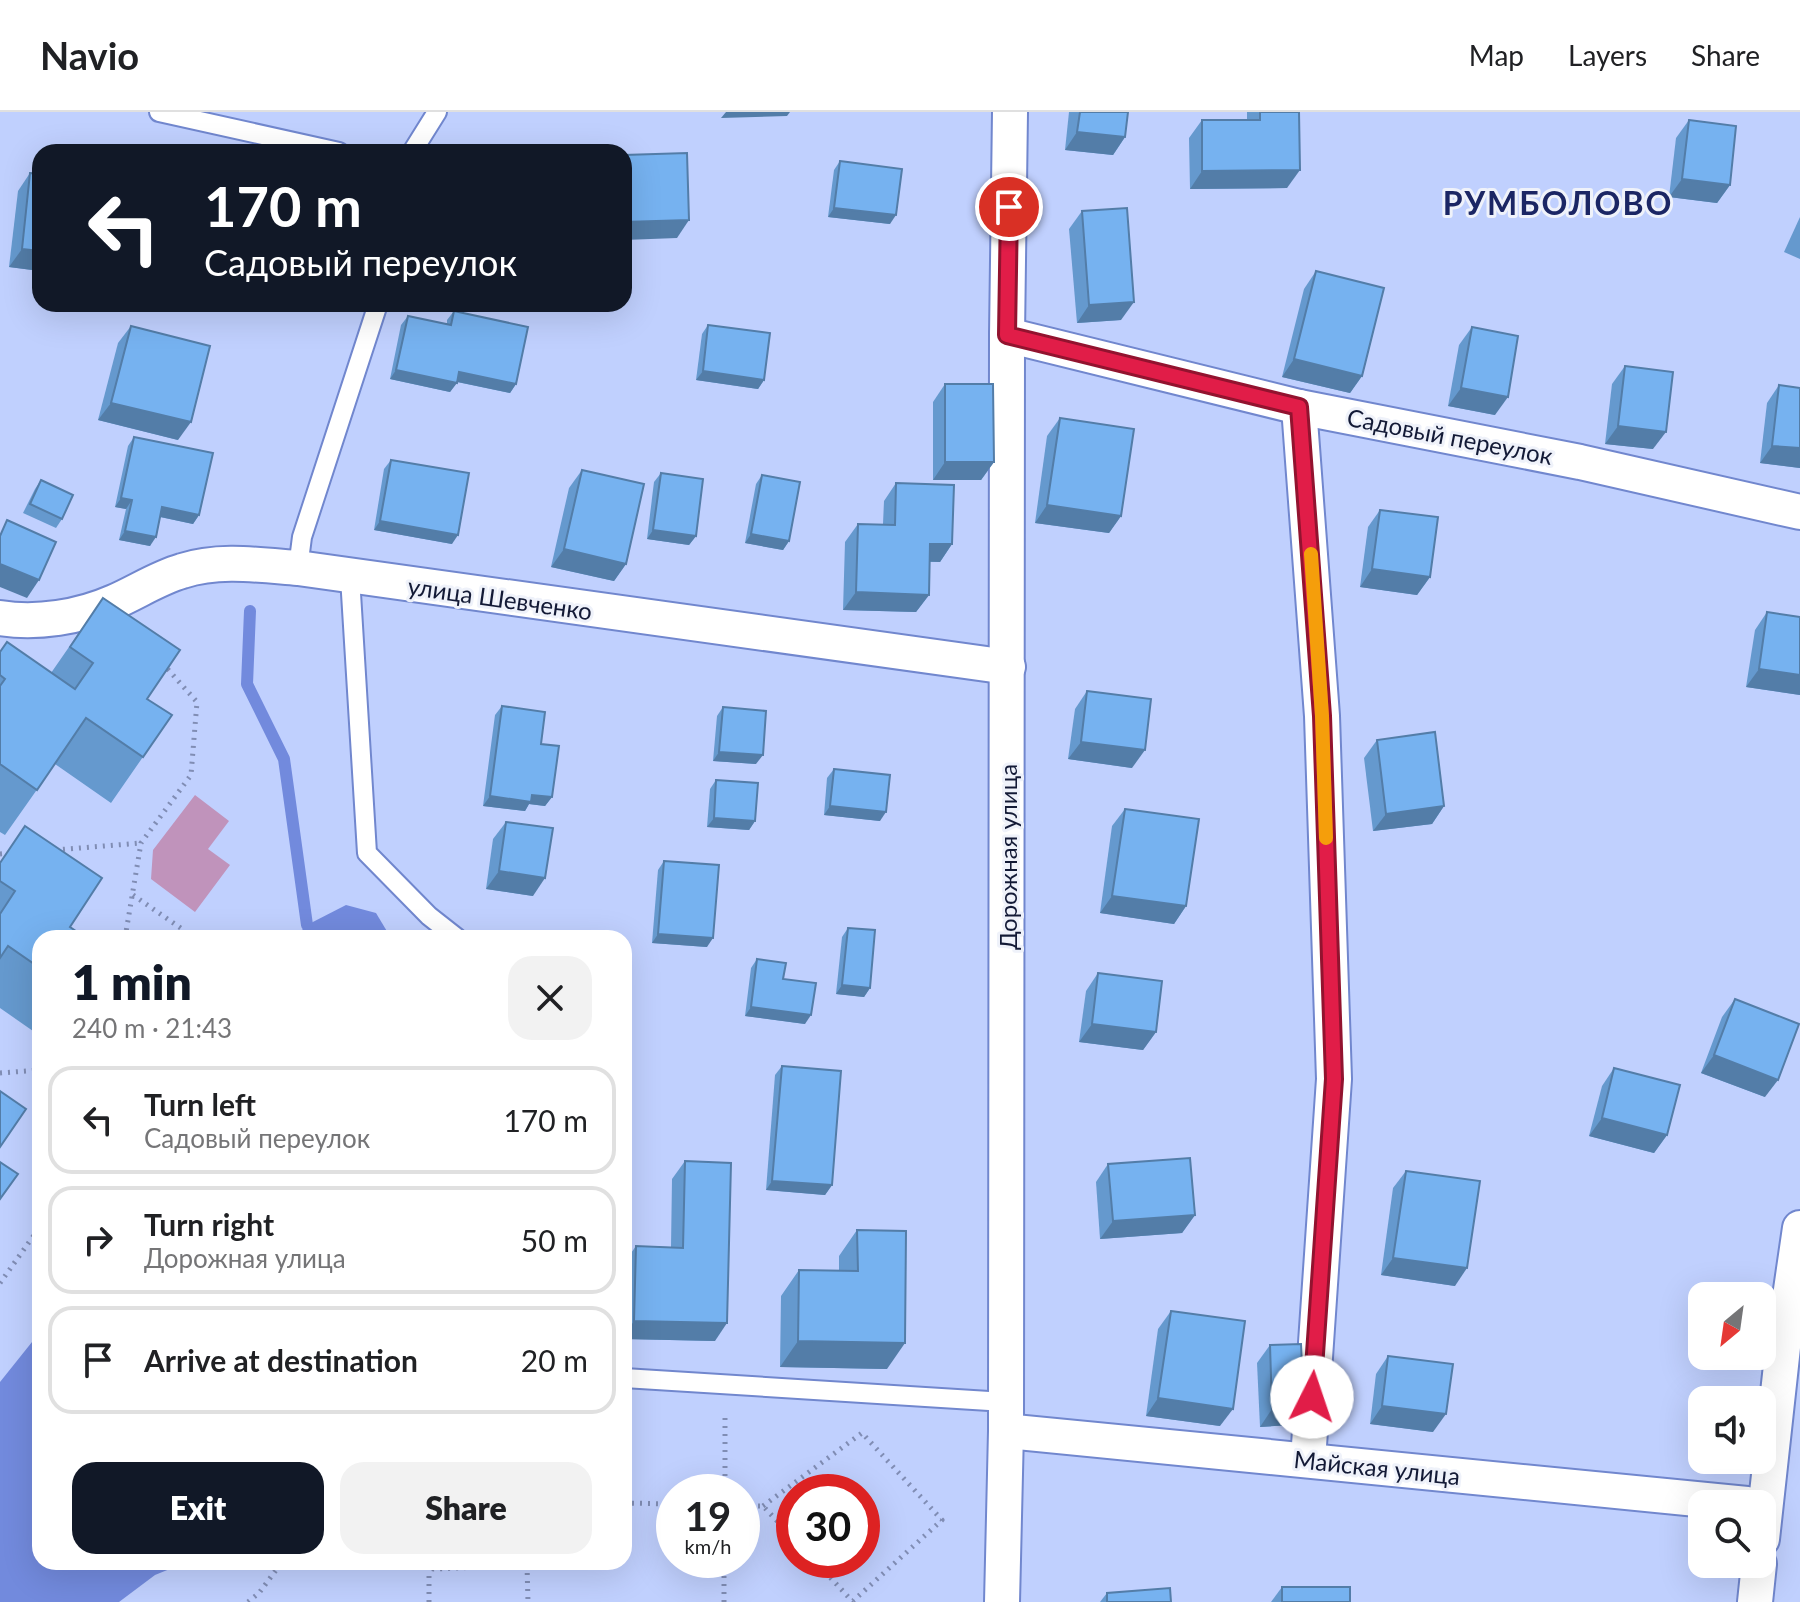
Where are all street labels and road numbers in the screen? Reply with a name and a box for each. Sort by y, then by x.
street label: Садовый переулок [1345,402,1556,470]
street label: улица Шевченко [406,571,594,625]
street label: Дорожная улица [993,764,1022,950]
street label: Майская улица [1292,1444,1462,1490]

